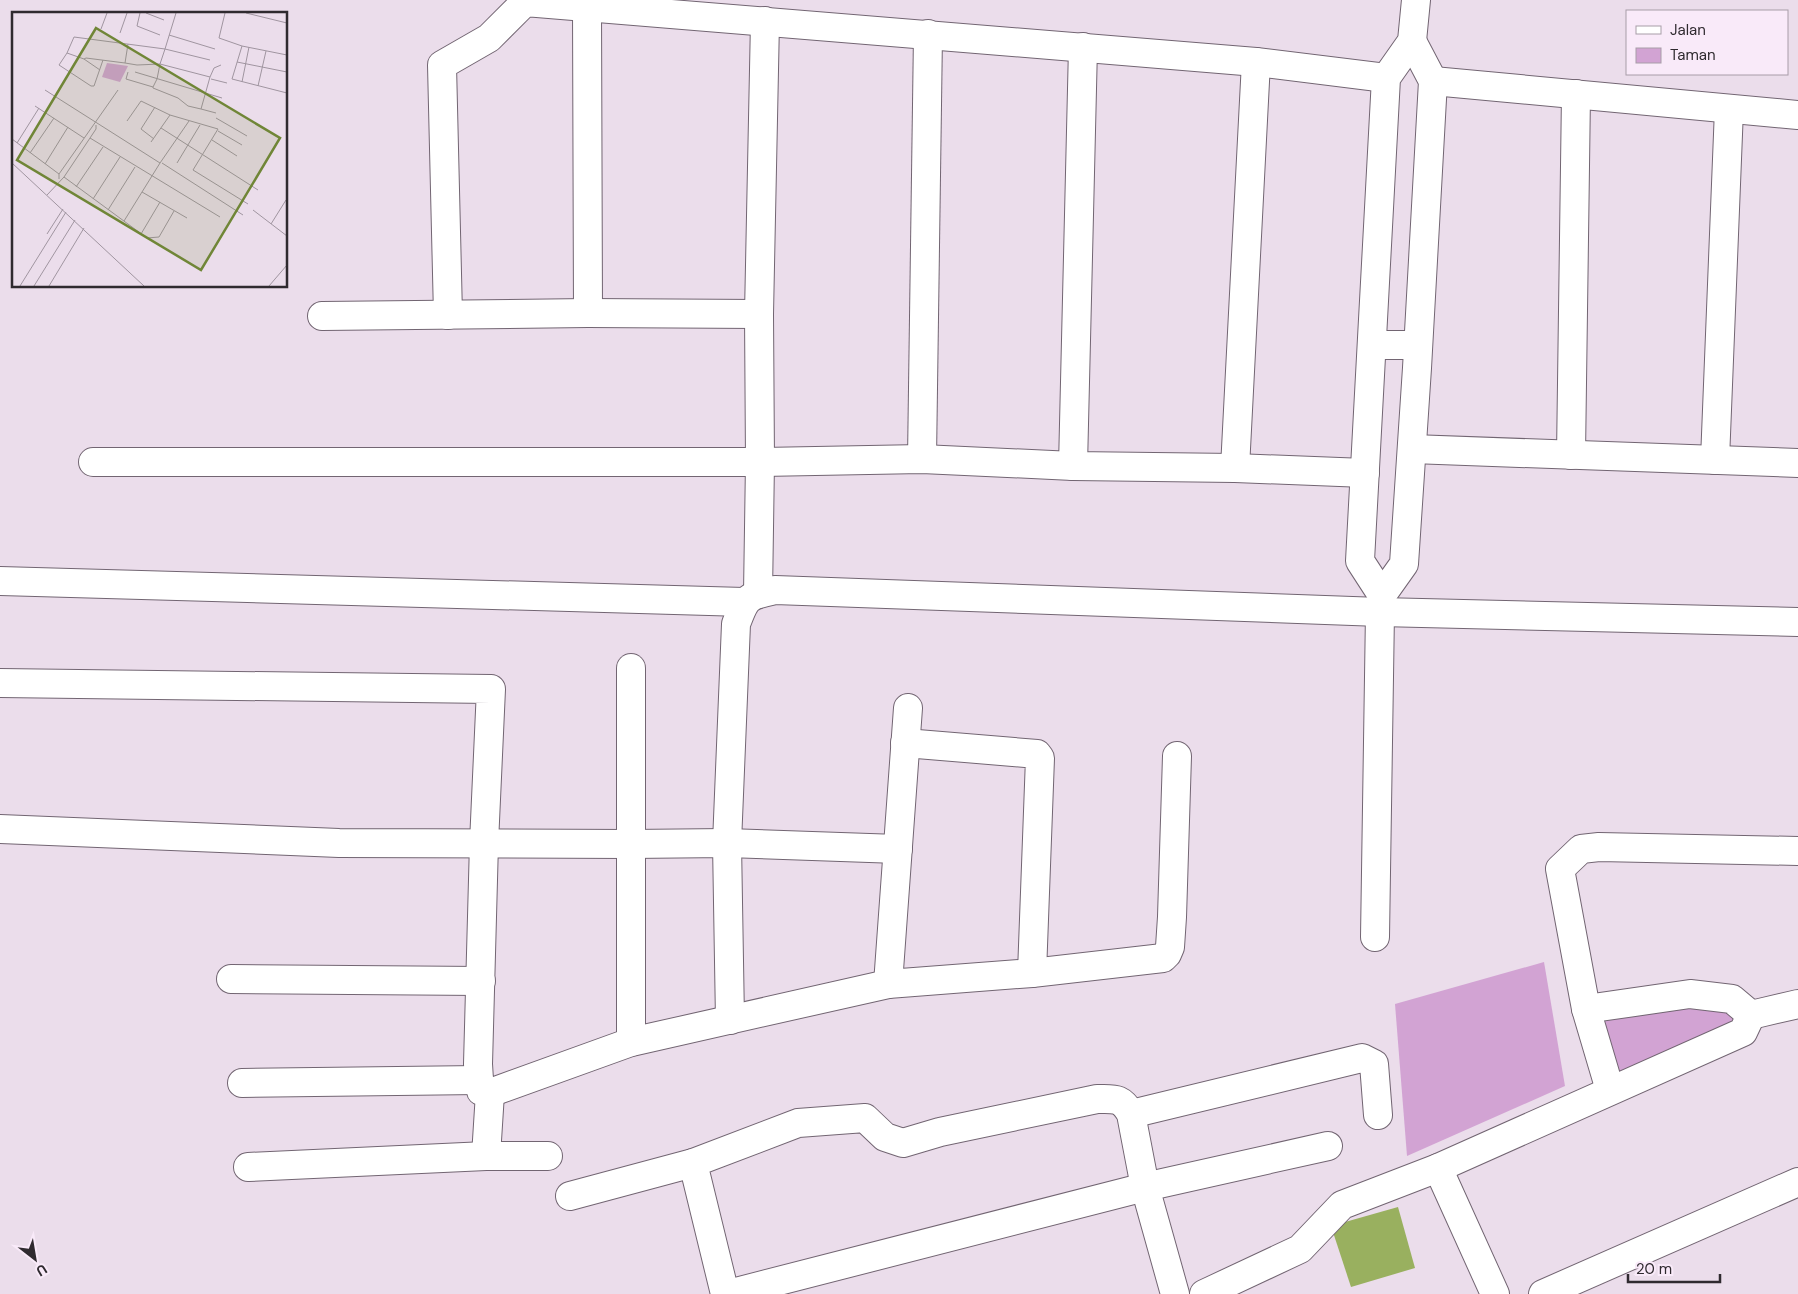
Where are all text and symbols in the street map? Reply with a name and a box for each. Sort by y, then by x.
legend [1626,10,1788,75]
inset map [12,12,288,288]
text: Jalan [1670,20,1706,40]
text: Taman [1670,45,1716,65]
north arrow [10,1234,60,1284]
scale bar [1628,1252,1720,1284]
text: 20 m [1636,1259,1672,1279]
text: U [33,1260,50,1280]

